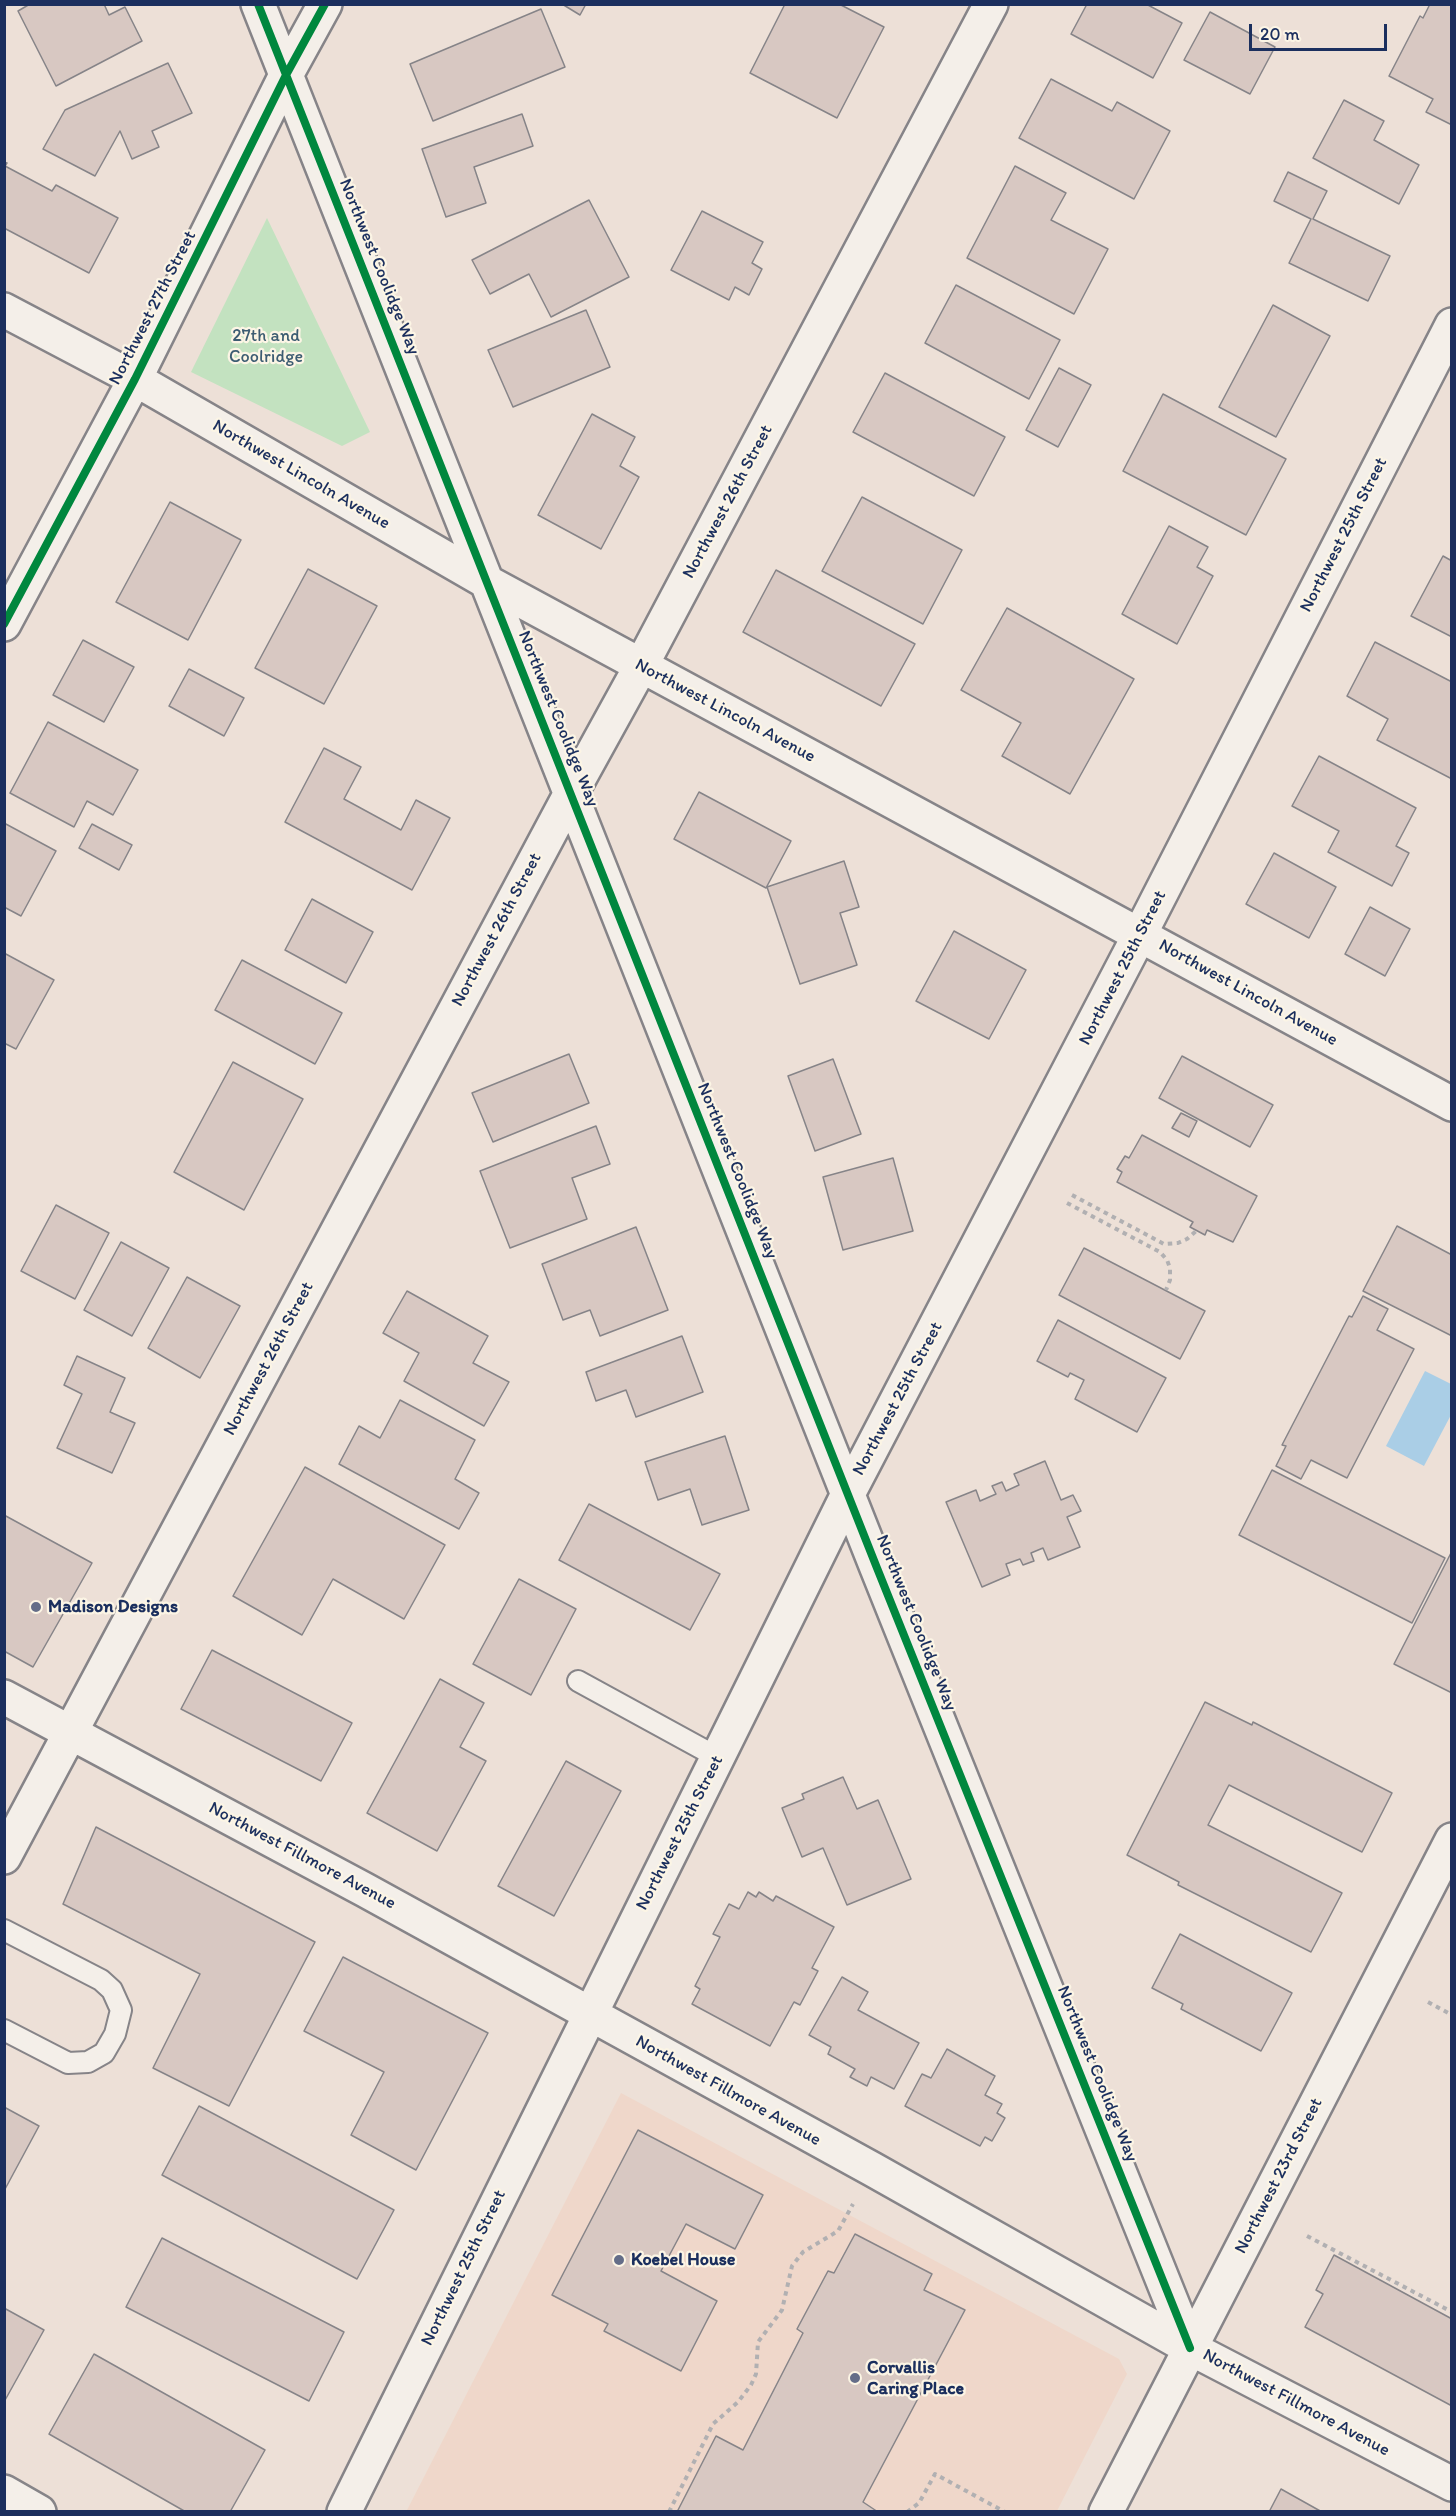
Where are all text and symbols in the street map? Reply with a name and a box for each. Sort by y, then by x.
scale bar [1252,12,1390,50]
text: 20 m [1260,23,1300,45]
street label: Northwest Coolidge Way [334,176,424,358]
street label: Northwest 27th Street [105,227,201,389]
park label: 27th and Coolridge [229,325,303,368]
street label: Northwest Lincoln Avenue [208,415,394,535]
street label: Northwest 26th Street [678,421,778,583]
street label: Northwest 25th Street [1296,454,1392,616]
street label: Northwest Coolidge Way [513,628,603,810]
street label: Northwest Lincoln Avenue [631,654,819,768]
street label: Northwest 26th Street [447,849,547,1011]
street label: Northwest 25th Street [1075,887,1171,1049]
street label: Northwest Lincoln Avenue [1155,935,1341,1051]
street label: Northwest Coolidge Way [692,1080,782,1262]
street label: Northwest 26th Street [219,1278,319,1440]
street label: Northwest 25th Street [848,1318,948,1480]
street label: Northwest Coolidge Way [871,1532,961,1714]
place label: Madison Designs [48,1596,178,1618]
marker: Madison Designs [29,1600,43,1614]
street label: Northwest 25th Street [632,1752,728,1914]
street label: Northwest Fillmore Avenue [205,1797,399,1915]
street label: Northwest Coolidge Way [1052,1983,1142,2165]
street label: Northwest Fillmore Avenue [631,2031,825,2151]
street label: Northwest 23rd Street [1230,2094,1328,2258]
street label: Northwest 25th Street [417,2186,511,2350]
place label: Koebel House [631,2249,736,2271]
marker: Koebel House [612,2253,626,2267]
street label: Northwest Fillmore Avenue [1199,2344,1393,2462]
place label: Corvallis Caring Place [867,2357,964,2400]
marker: Corvallis Caring Place [848,2371,862,2385]

